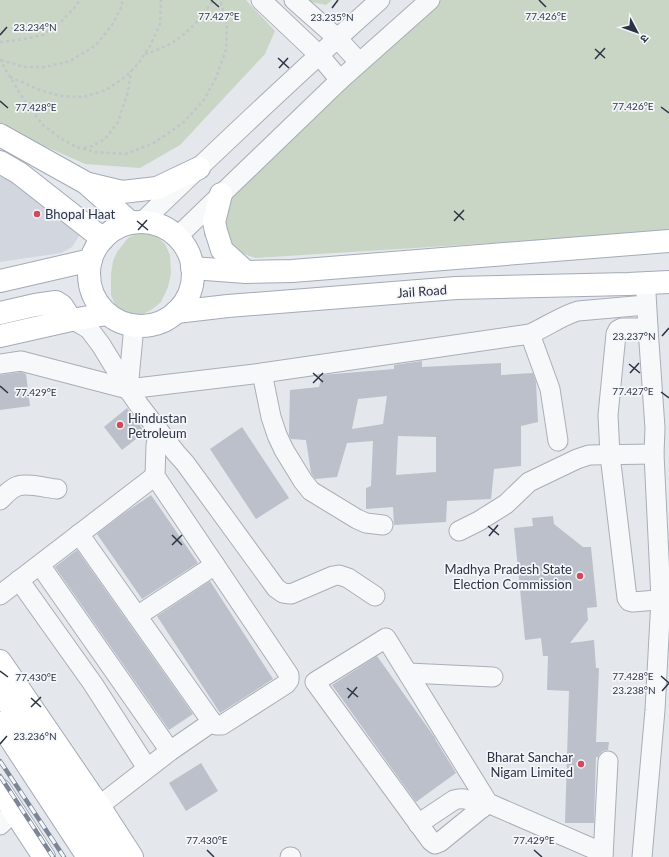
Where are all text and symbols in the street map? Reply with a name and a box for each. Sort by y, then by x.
text: 77.427°E [198,10,240,22]
text: 77.426°E [525,10,567,22]
text: 23.235°N [310,11,354,23]
north arrow [617,12,657,52]
text: 23.234°N [13,21,57,33]
text: उ [638,32,652,46]
text: 77.426°E [612,100,654,112]
text: 77.428°E [15,101,57,113]
place label: Bhopal Haat [45,206,116,222]
marker: Bhopal Haat [32,209,42,219]
street label: Jail Road [396,281,448,301]
text: 23.237°N [612,330,656,342]
text: 77.427°E [612,385,654,397]
text: 77.429°E [15,386,57,398]
place label: Hindustan Petroleum [128,410,187,441]
marker: Hindustan Petroleum [115,420,125,430]
place label: Madhya Pradesh State Election Commission [445,561,572,592]
marker: Madhya Pradesh State Election Commission [575,571,585,581]
text: 77.428°E [612,670,654,682]
text: 77.430°E [15,671,57,683]
text: 23.238°N [612,684,656,696]
text: 23.236°N [13,730,57,742]
place label: Bharat Sanchar Nigam Limited [487,749,573,780]
marker: Bharat Sanchar Nigam Limited [576,759,586,769]
text: 77.430°E [186,834,228,846]
text: 77.429°E [513,834,555,846]

